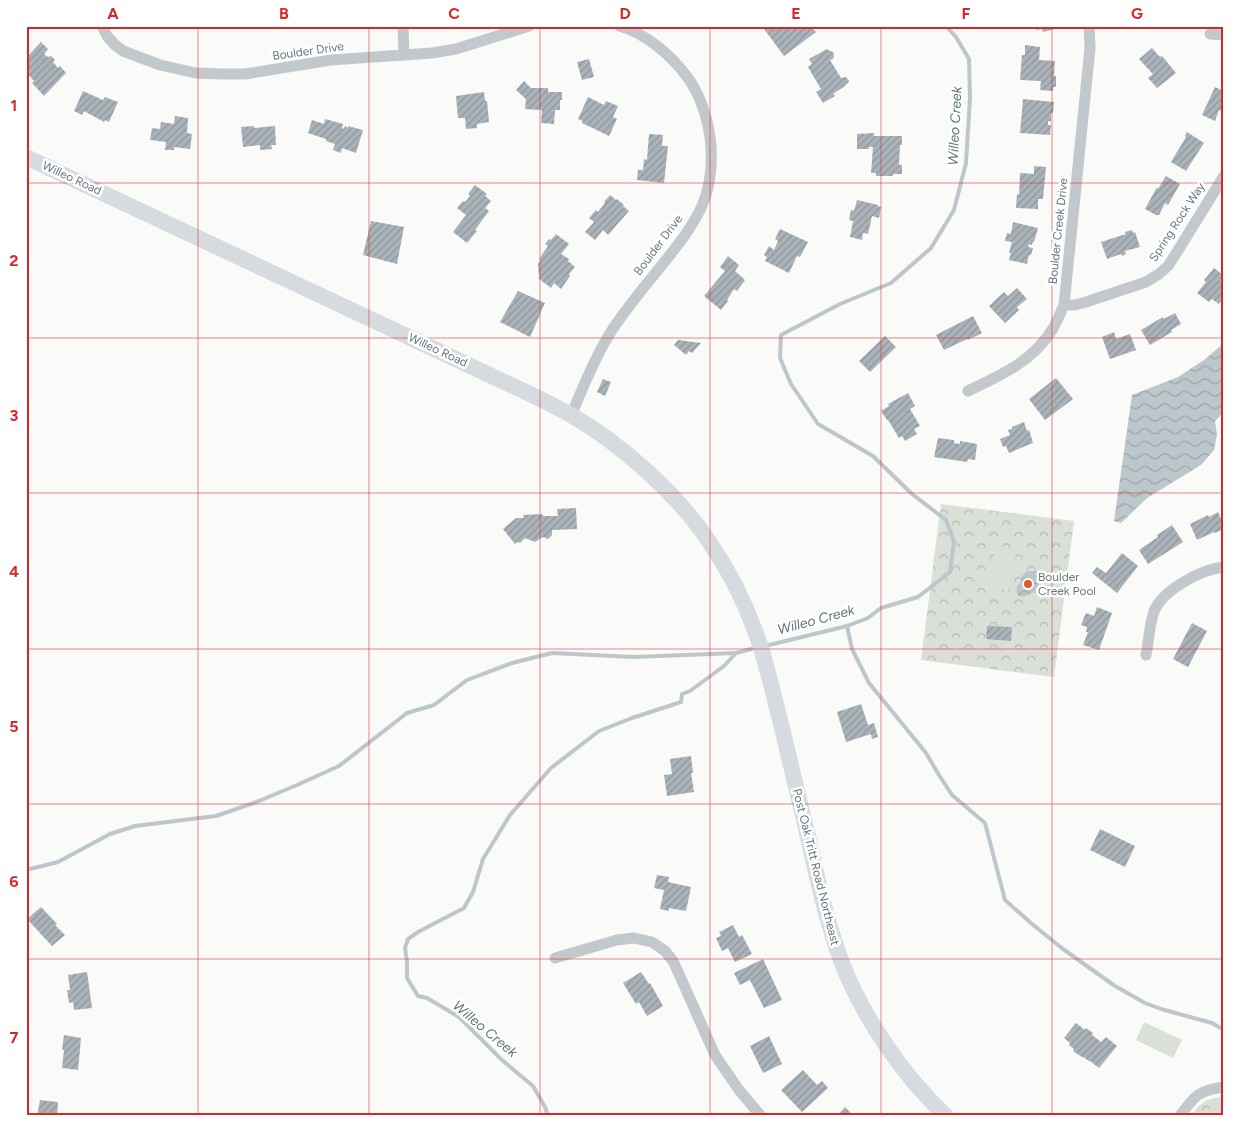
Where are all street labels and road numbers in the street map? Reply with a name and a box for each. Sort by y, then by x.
street label: Boulder Drive [271,39,345,63]
street label: Willeo Road [40,158,104,198]
street label: Boulder Creek Drive [1045,177,1071,285]
street label: Spring Rock Way [1146,179,1208,264]
street label: Boulder Drive [631,212,686,278]
street label: Willeo Road [406,330,470,370]
street label: Post Oak Tritt Road Northeast [790,787,842,947]

